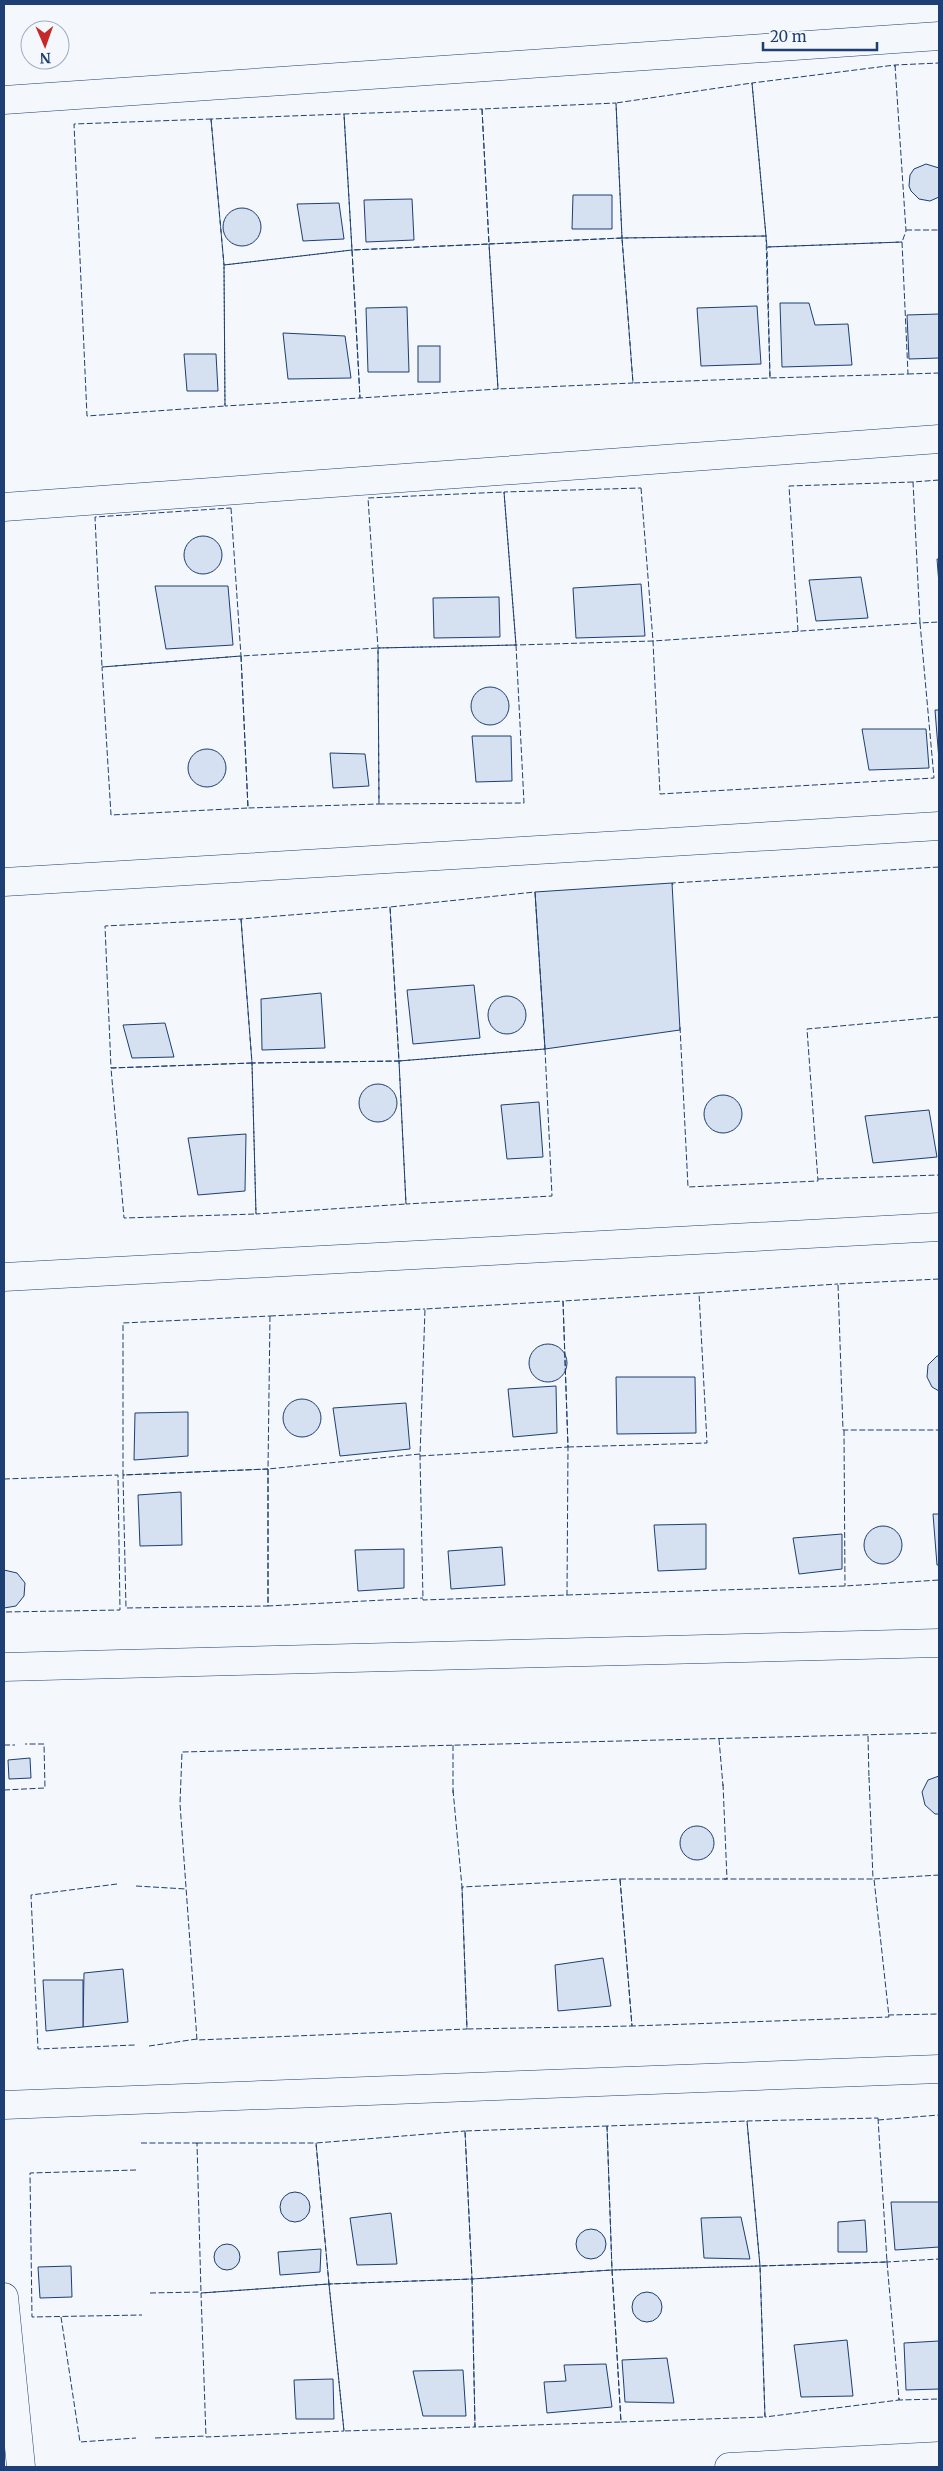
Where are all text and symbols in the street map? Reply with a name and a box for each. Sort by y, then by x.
north arrow [20,20,70,70]
scale bar [763,20,877,52]
text: 20 m [770,27,807,46]
text: N [40,49,51,67]

